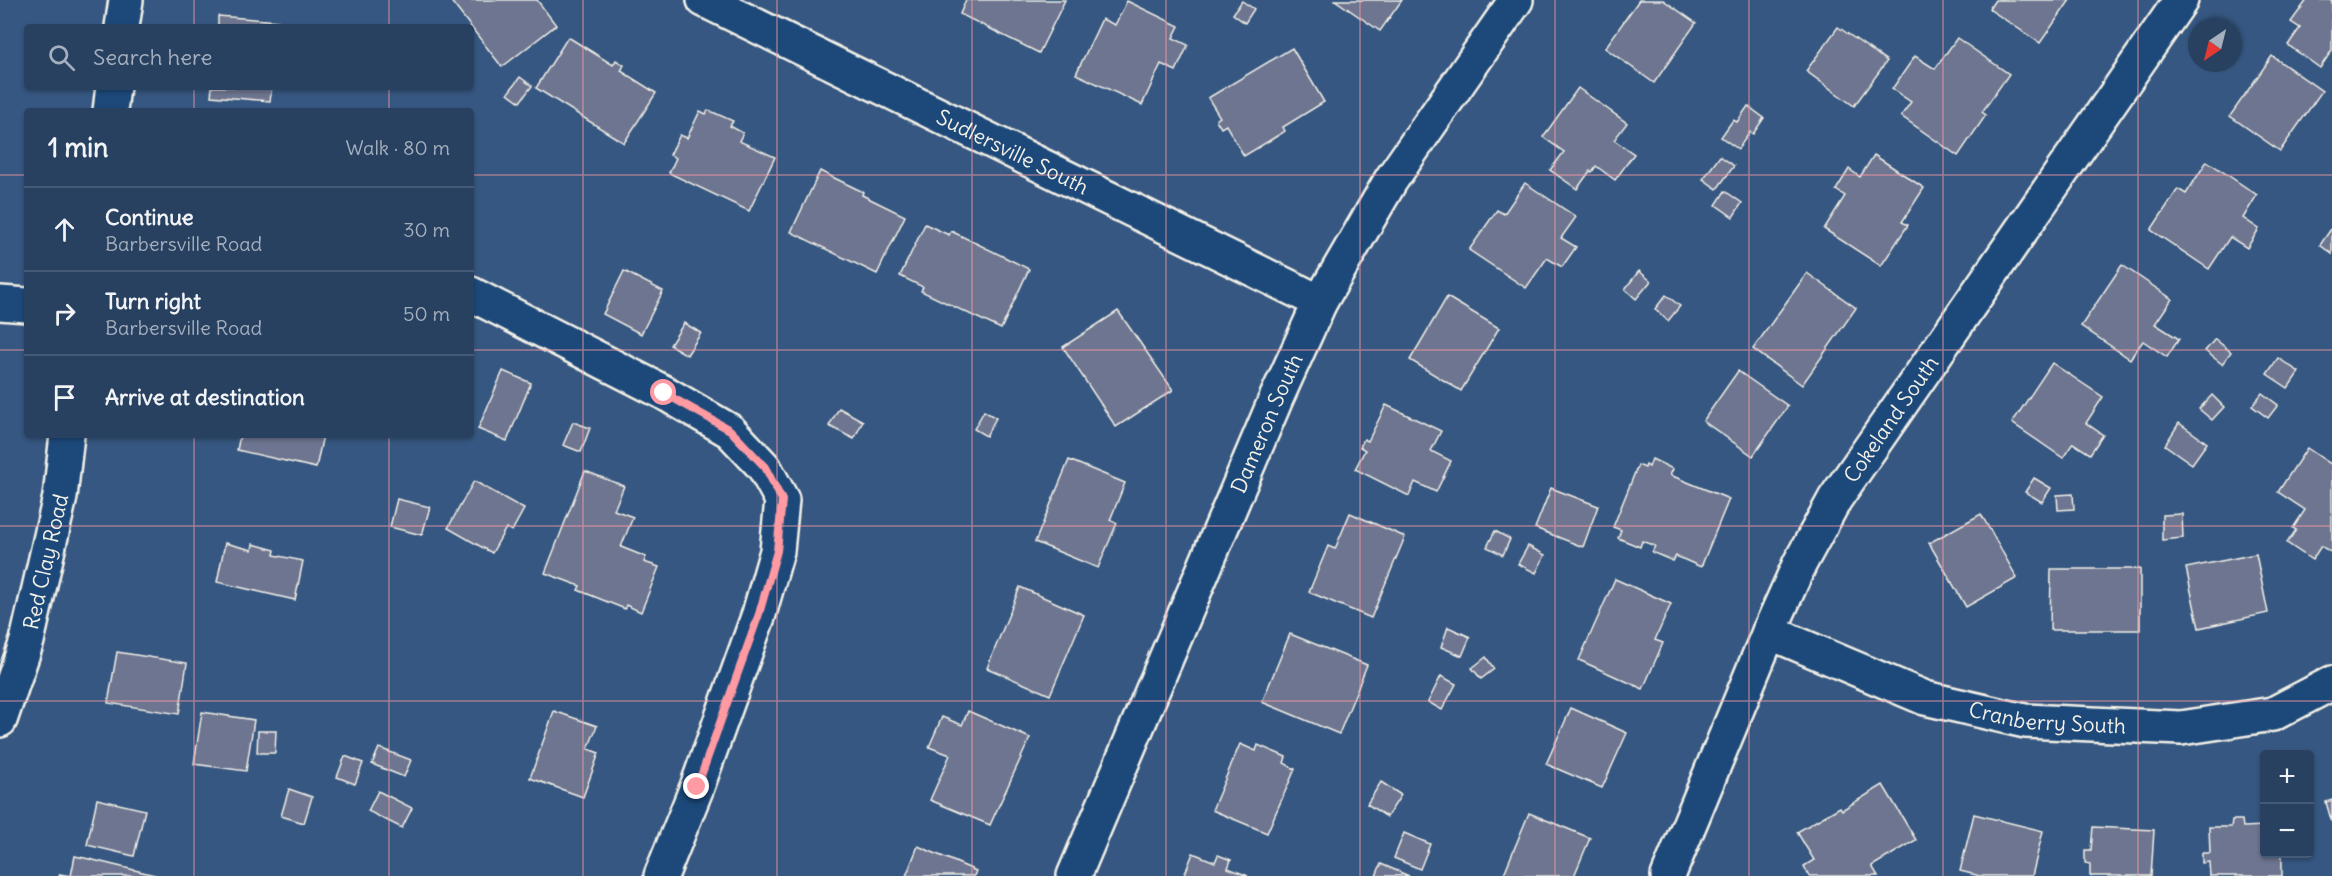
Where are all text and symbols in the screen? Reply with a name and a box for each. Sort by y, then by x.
north arrow [2188,18,2242,72]
search box [24,24,474,90]
icon: search [45,41,78,74]
text: Search here [93,43,212,71]
street label: Sudlersville South [932,103,1093,200]
text: 1 min [48,131,108,164]
text: Walk · 80 m [345,135,450,160]
text: Continue [105,203,194,231]
icon: ahead [48,213,81,246]
text: 30 m [403,217,450,242]
text: Barbersville Road [105,231,262,256]
text: Turn right [105,287,201,315]
icon: right [48,297,81,330]
text: 50 m [403,301,450,326]
text: Barbersville Road [105,315,262,340]
street label: Dameron South [1224,349,1308,497]
street label: Cokeland South [1837,350,1944,488]
route start [650,379,676,405]
icon: arrive [48,381,81,414]
text: Arrive at destination [105,383,305,411]
street label: Red Clay Road [17,491,74,632]
street label: Cranberry South [1966,695,2127,739]
map controls [2260,750,2314,858]
button: + [2260,750,2314,804]
route end [683,773,709,799]
button: − [2260,804,2314,858]

